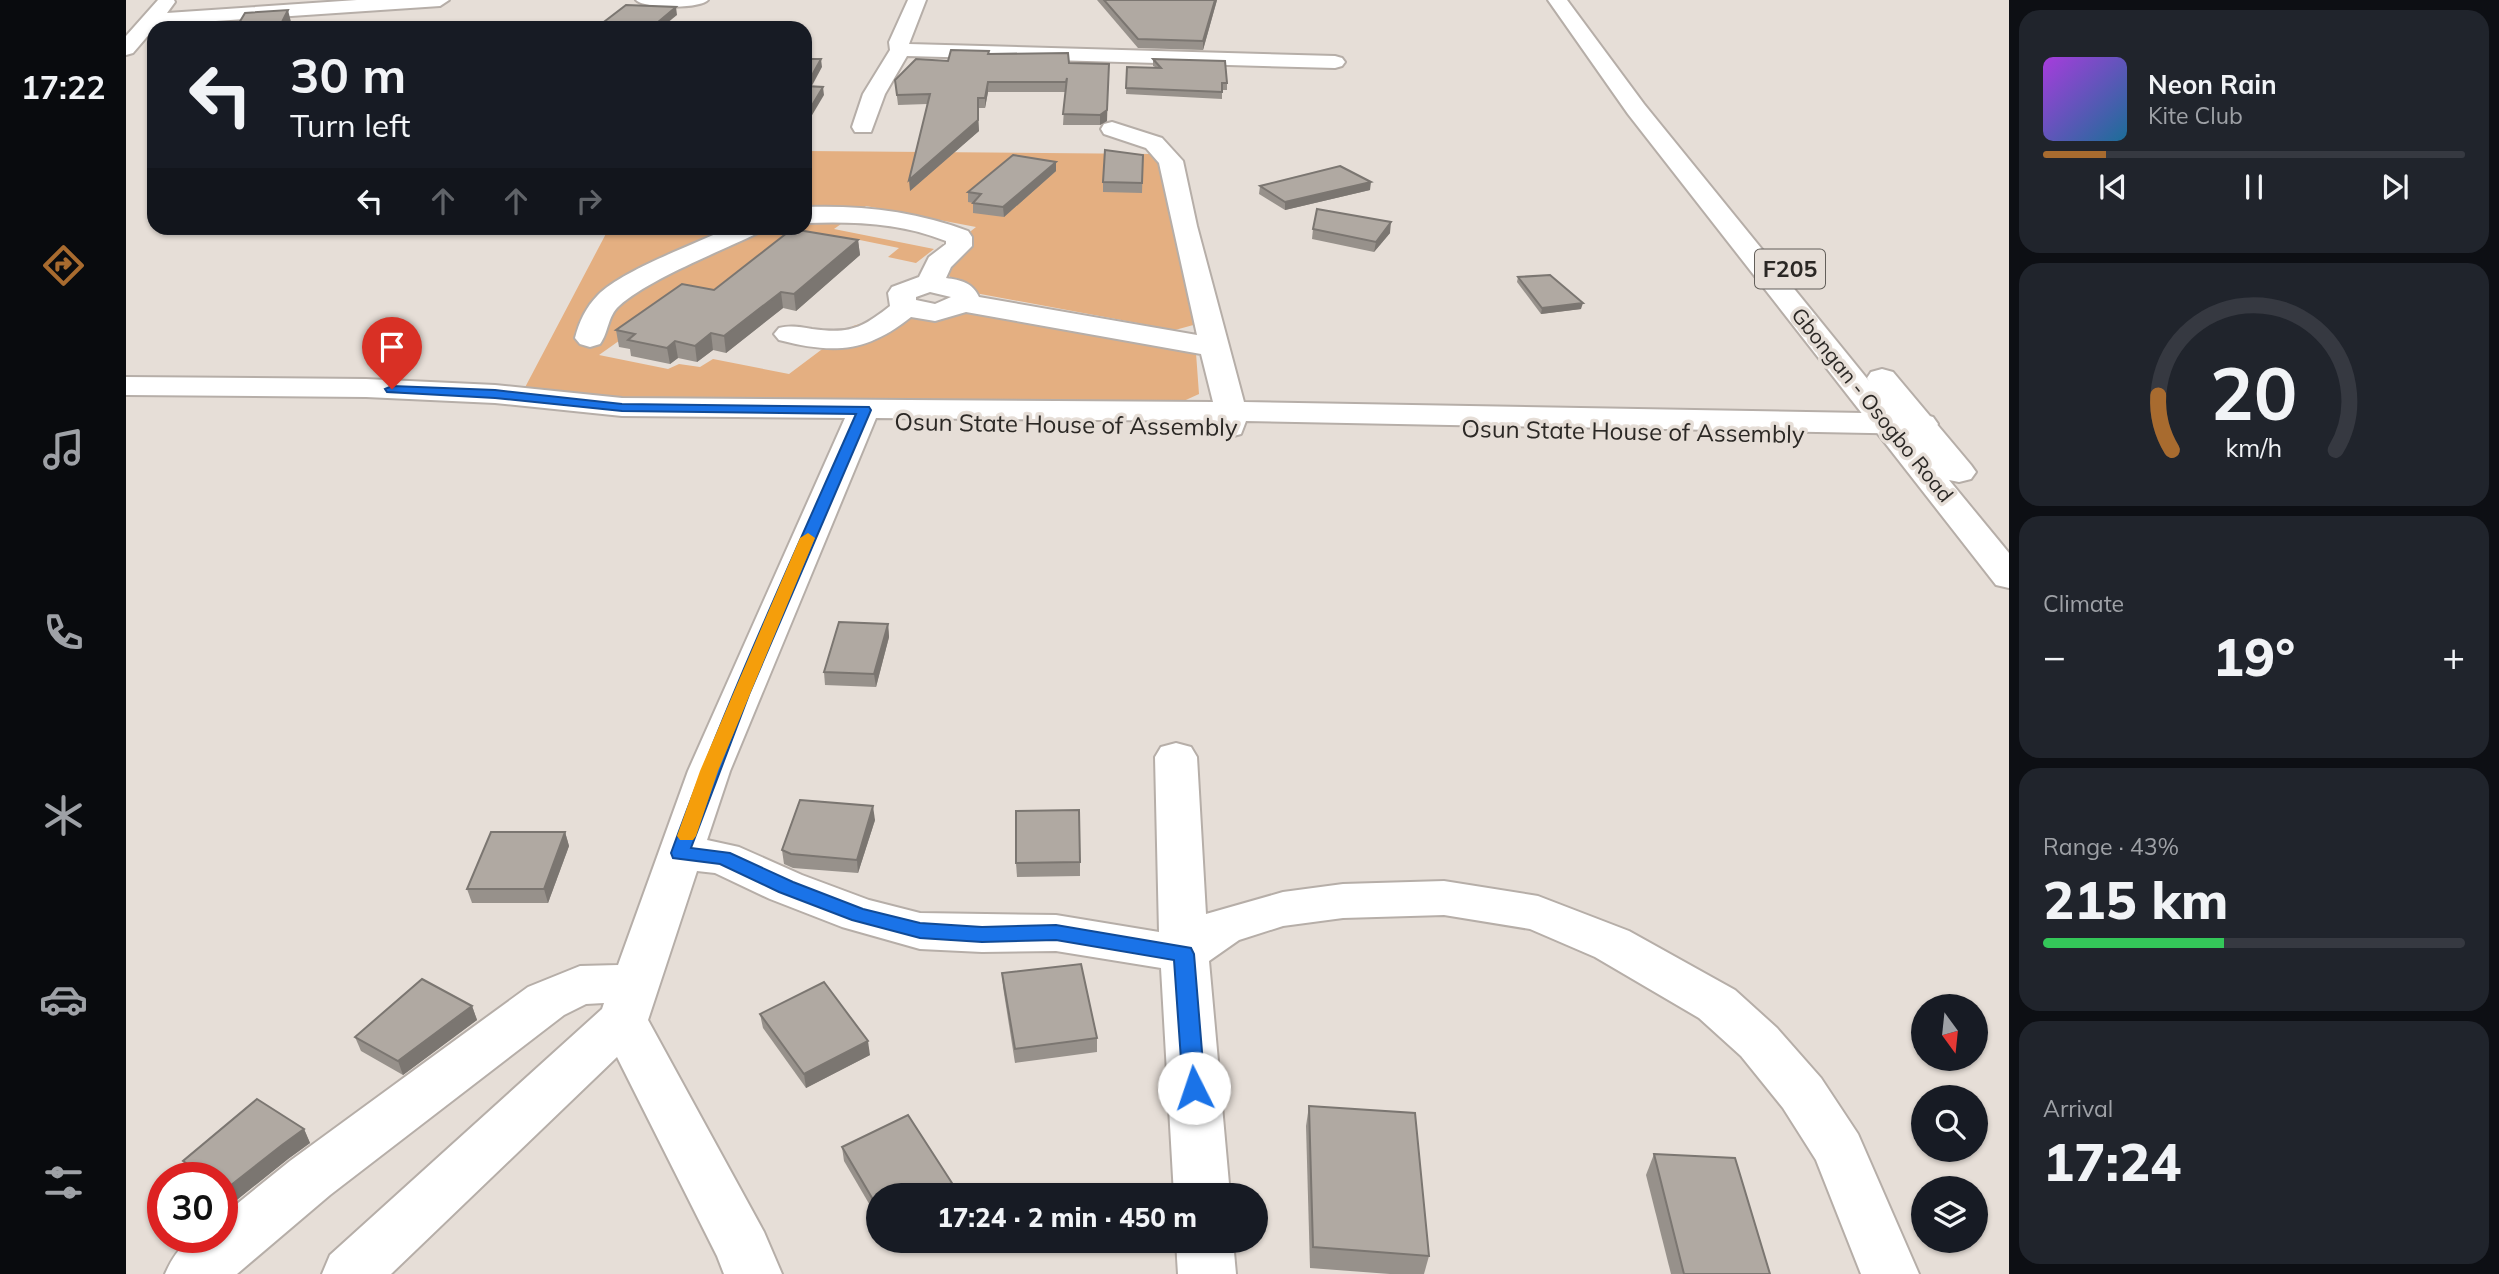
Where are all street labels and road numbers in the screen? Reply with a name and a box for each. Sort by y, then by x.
road number: F205 [1755,250,1825,288]
street label: Gbongan - Osogbo Road [1786,302,1959,507]
street label: Osun State House of Assembly [894,406,1238,442]
street label: Osun State House of Assembly [1461,413,1805,449]

